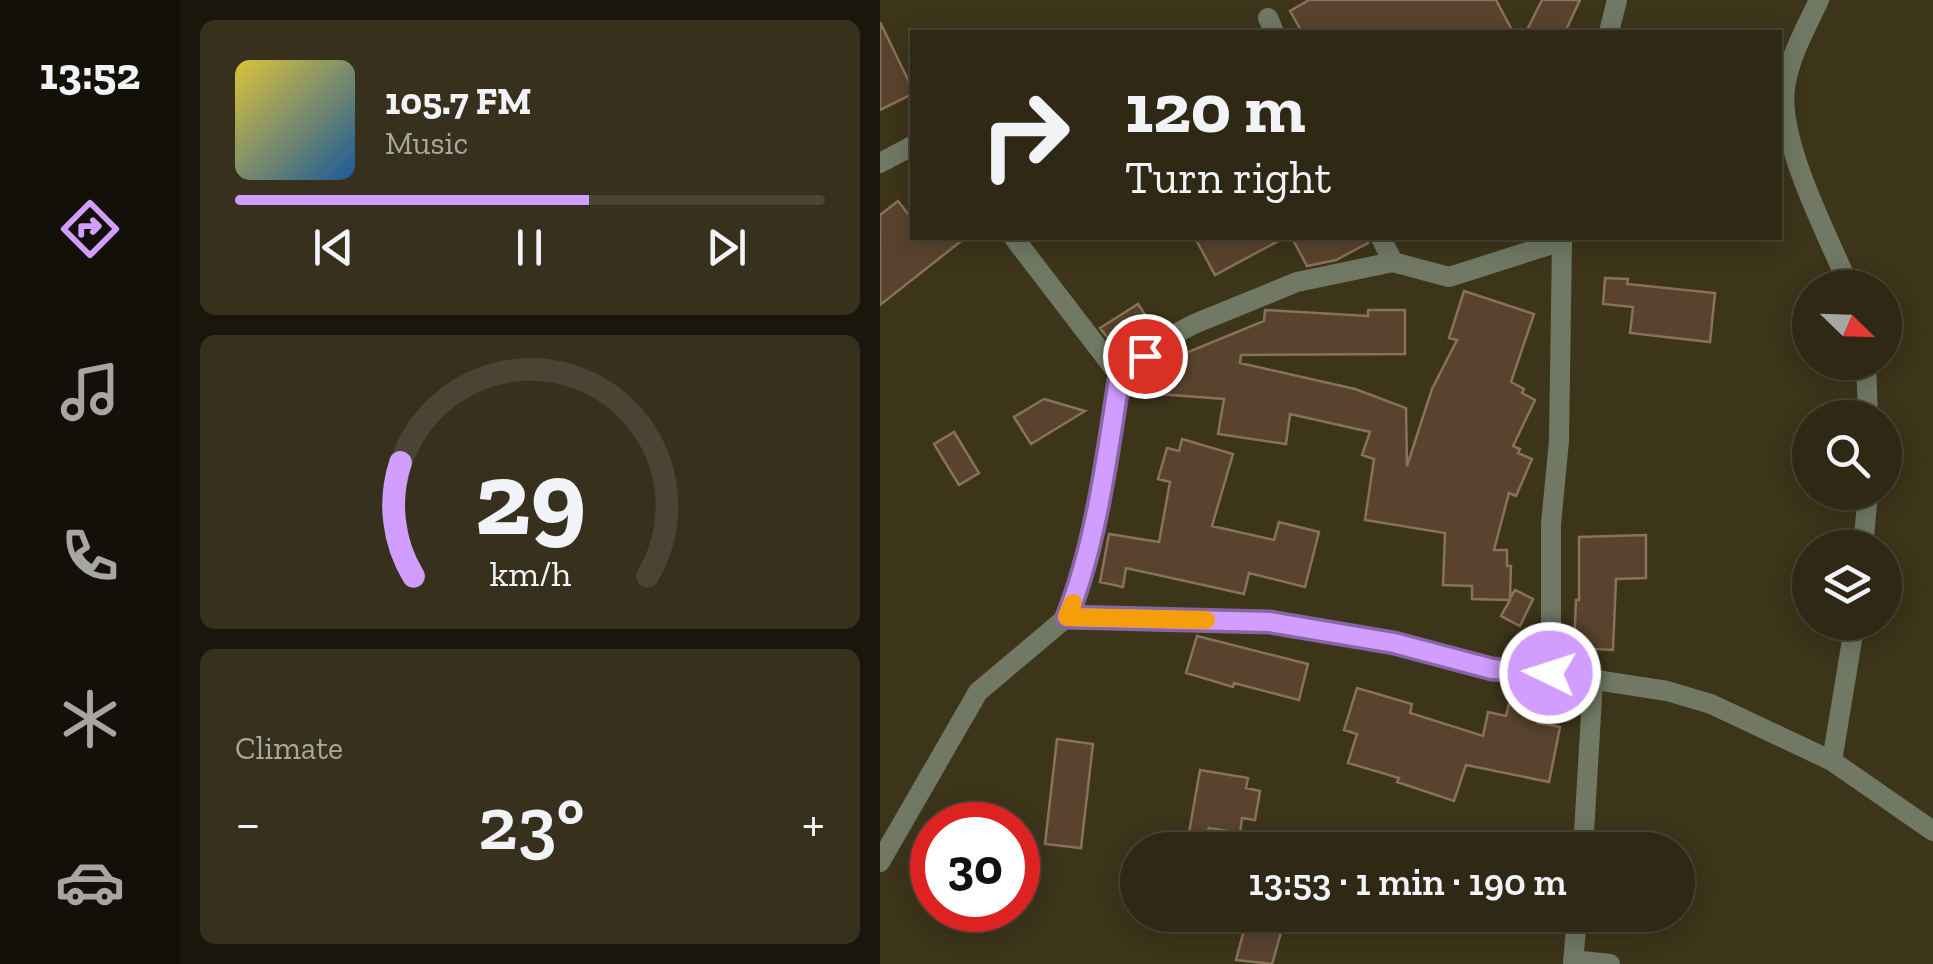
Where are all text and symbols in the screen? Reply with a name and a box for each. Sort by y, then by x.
text: 13:52 [40,47,140,101]
text: 120 m [1125,66,1306,150]
icon: right [960,70,1090,200]
text: 105.7 FM [385,78,531,124]
text: Music [385,124,468,162]
text: Turn right [1125,151,1331,205]
icon: directions [55,194,125,264]
icon: previous [306,220,361,275]
icon: pause [502,220,557,275]
icon: next [699,220,754,275]
north arrow [1792,270,1902,380]
map controls [1792,270,1902,640]
pin [1103,314,1188,399]
icon: arrive [1118,329,1173,384]
icon: music [55,357,125,427]
button: search [1792,400,1902,510]
text: 29 [474,436,586,561]
icon: phone [55,521,125,591]
button: layers [1792,530,1902,640]
text: km/h [489,552,571,595]
position arrow [1498,621,1602,725]
icon: climate [55,684,125,754]
text: Climate [235,729,343,767]
text: 23° [478,778,585,868]
text: − [235,790,261,856]
text: + [802,790,825,856]
speed limit sign: 30 [910,802,1040,932]
icon: car [55,847,125,917]
text: 13:53 · 1 min · 190 m [1248,859,1567,905]

